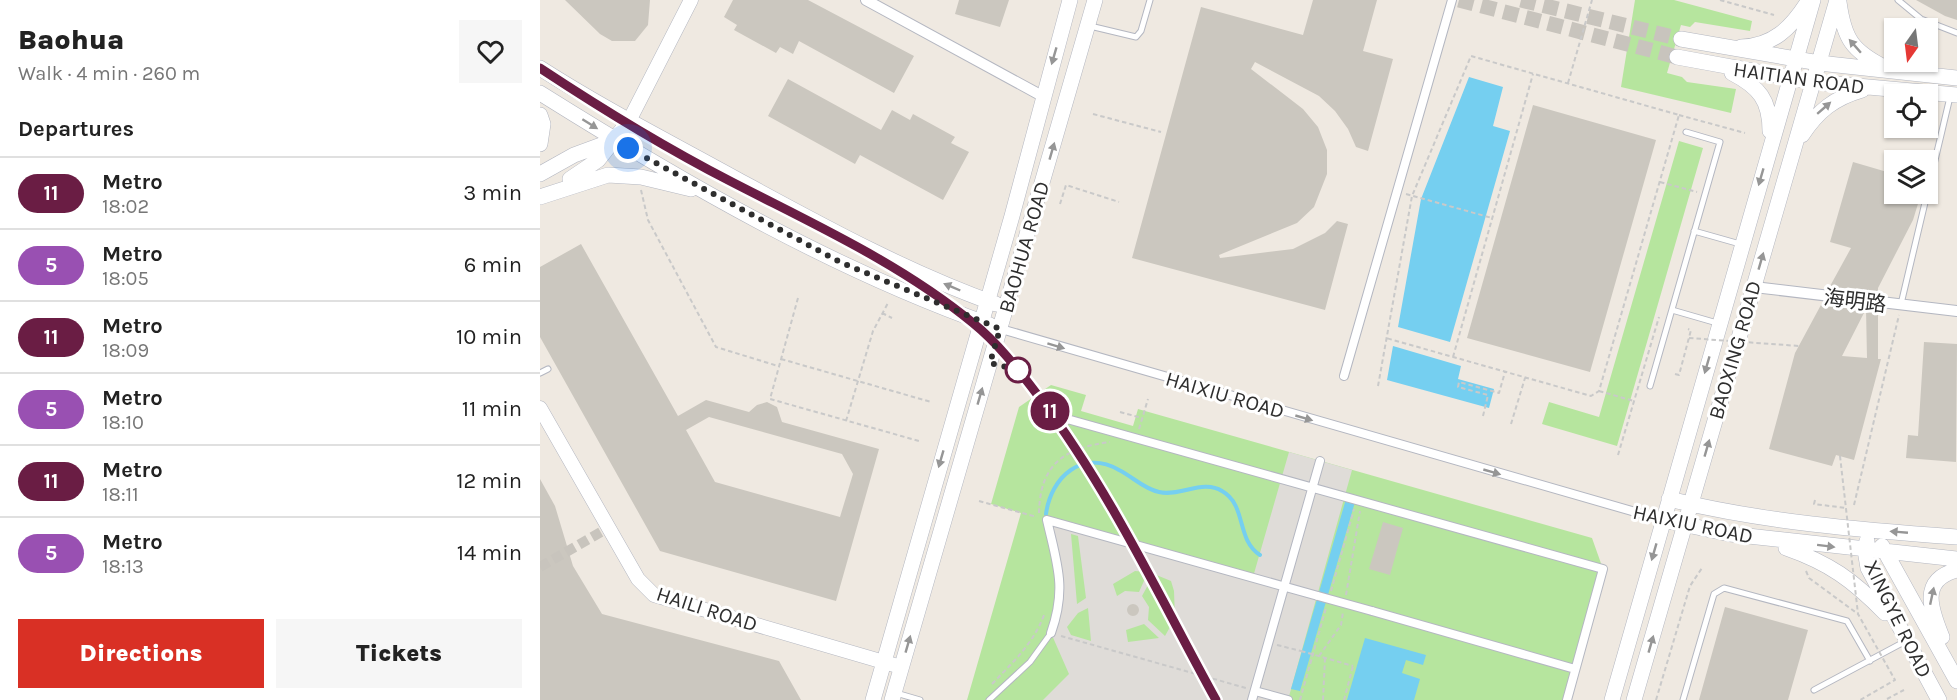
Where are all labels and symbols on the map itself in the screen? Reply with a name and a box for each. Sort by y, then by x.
north arrow [1884,18,1938,72]
one-way arrow [1849,39,1862,54]
one-way arrow [1049,47,1058,65]
street label: HAITIAN ROAD [1732,57,1866,99]
one-way arrow [1817,102,1832,115]
one-way arrow [582,119,598,130]
your location [613,133,643,163]
one-way arrow [1048,142,1057,160]
one-way arrow [1756,168,1765,186]
street label: BAOHUA ROAD [994,178,1054,316]
one-way arrow [1757,252,1766,270]
street label: BAOXING ROAD [1704,278,1766,422]
one-way arrow [943,282,961,292]
street label: 海明路 [1822,285,1888,317]
one-way arrow [1048,342,1066,351]
one-way arrow [1702,356,1711,374]
unlabelled marker [1005,357,1031,383]
street label: HAIXIU ROAD [1163,367,1287,423]
one-way arrow [976,387,985,405]
line badge: 11 [1023,392,1077,430]
one-way arrow [1295,414,1313,423]
one-way arrow [1703,439,1712,457]
one-way arrow [936,450,945,468]
one-way arrow [1483,468,1501,477]
street label: HAIXIU ROAD [1631,500,1755,548]
one-way arrow [1889,528,1908,537]
one-way arrow [1816,542,1835,551]
one-way arrow [1649,543,1658,561]
street label: XINGYE ROAD [1859,556,1937,682]
street label: HAILI ROAD [653,581,761,637]
one-way arrow [1928,586,1937,605]
one-way arrow [904,635,913,653]
one-way arrow [1647,635,1656,653]

